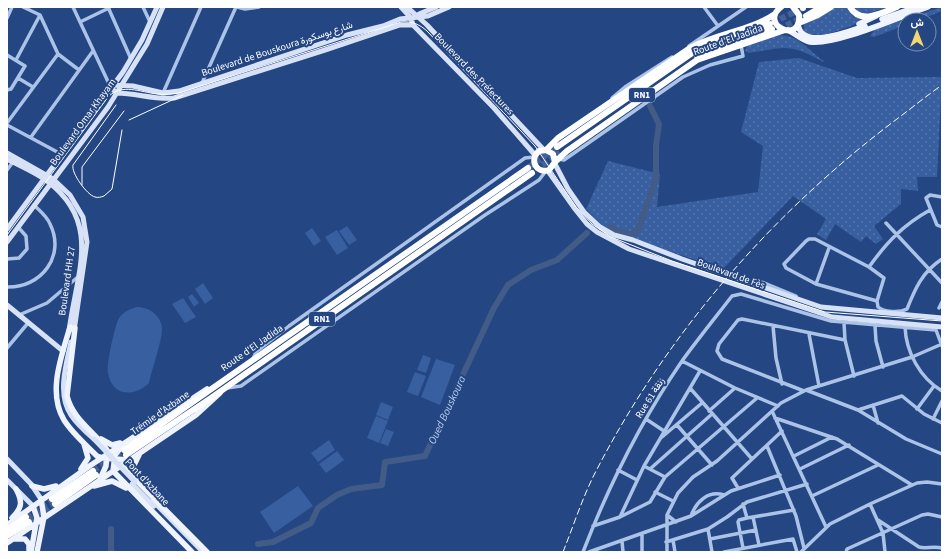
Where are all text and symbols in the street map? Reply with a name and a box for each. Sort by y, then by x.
north arrow [897,12,937,52]
text: ش [910,15,924,30]
street label: Boulevard de Bouskoura شارع بوسكورة [200,18,355,80]
street label: Route d'El Jadida [691,21,765,59]
street label: Boulevard des Préfectures [431,30,517,118]
street label: Boulevard Omar Khayam [47,76,119,168]
road number: RN1 [629,88,655,102]
street label: Boulevard HH 27 [55,245,79,316]
street label: Boulevard de Fès [695,255,767,293]
road number: RN1 [309,312,335,326]
street label: Route d'El Jadida [218,321,286,375]
water label: Oued Bouskoura [425,373,470,447]
street label: Rue 61 زنقة [632,375,668,421]
street label: Trémie d'Azbane [128,387,192,439]
street label: Pont d'Azbane [122,455,173,509]

